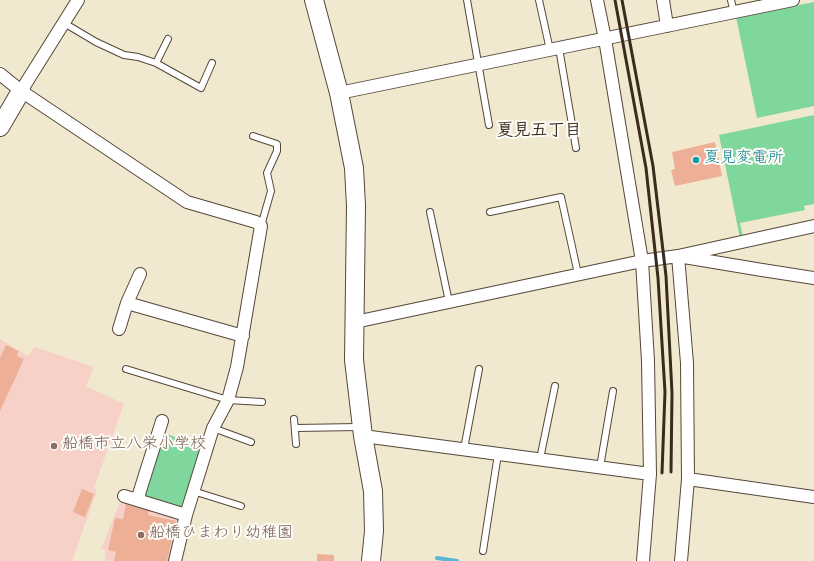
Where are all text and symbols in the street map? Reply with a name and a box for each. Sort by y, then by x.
district label: 夏見五丁目 [497,123,581,143]
place label: 夏見変電所 [704,150,784,170]
marker: 夏見変電所 [691,155,701,165]
place label: 船橋市立八栄小学校 [62,436,206,456]
marker: 船橋市立八栄小学校 [49,441,59,451]
place label: 船橋ひまわり幼稚園 [149,525,293,545]
marker: 船橋ひまわり幼稚園 [136,530,146,540]

